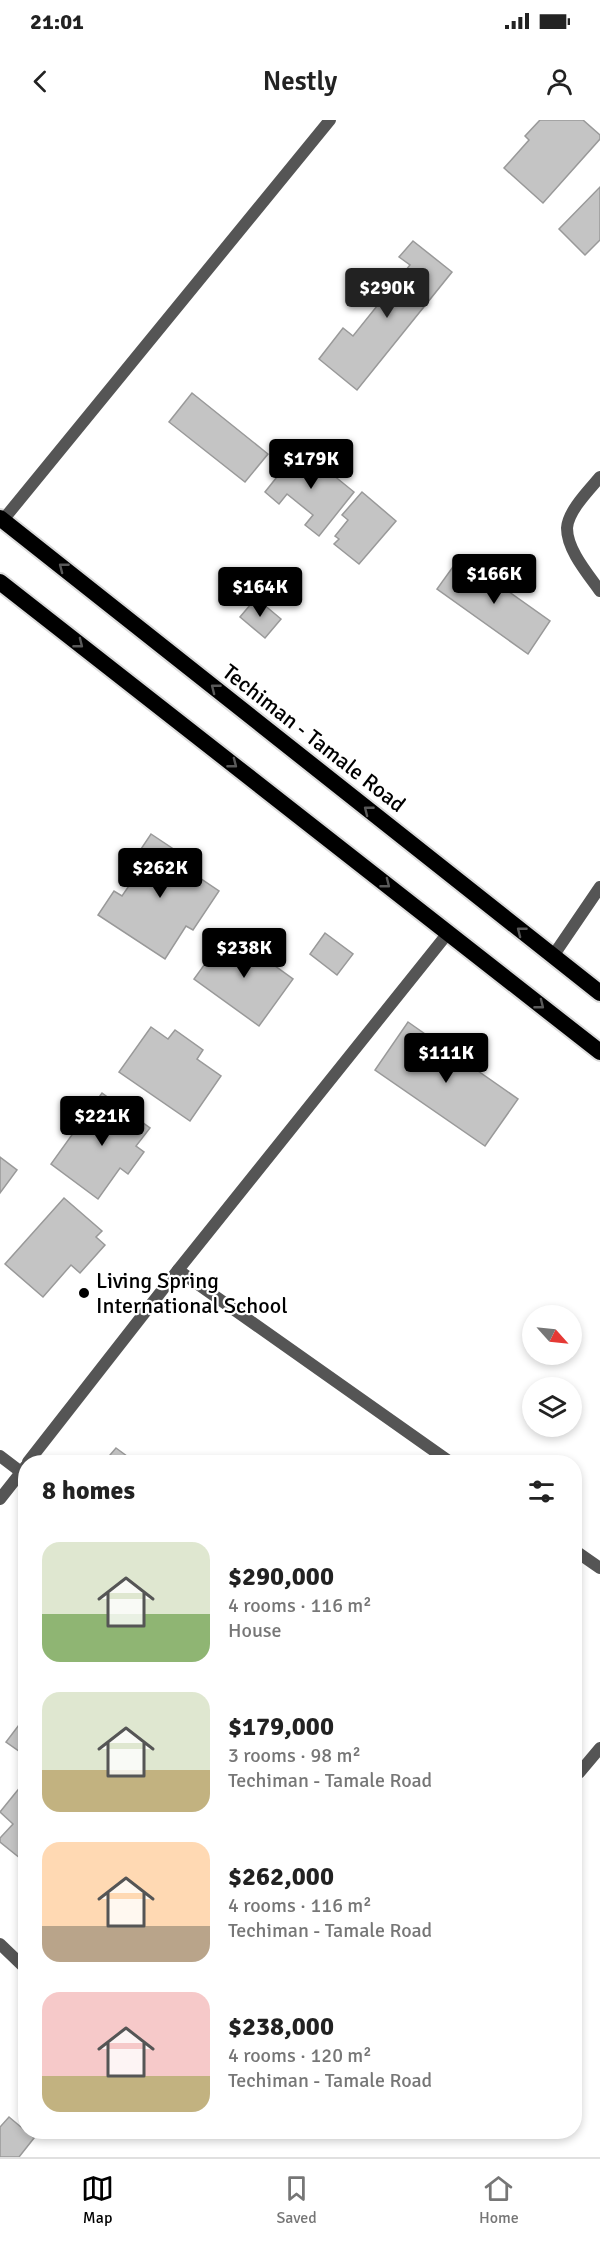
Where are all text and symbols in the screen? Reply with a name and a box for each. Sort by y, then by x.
text: 21:01 [30,8,84,35]
icon: back [24,65,57,98]
text: Nestly [263,65,337,98]
icon: person [543,65,576,98]
pin: $290K [345,268,429,319]
text: $290K [359,275,415,300]
pin: $179K [269,439,353,490]
text: $179K [283,446,339,471]
pin: $166K [452,554,536,605]
text: $166K [466,561,522,586]
one-way arrow [58,564,69,575]
pin: $164K [218,567,302,618]
text: $164K [232,574,288,599]
one-way arrow [72,637,83,648]
street label: Techiman - Tamale Road [217,658,411,818]
one-way arrow [211,685,222,696]
one-way arrow [226,757,237,768]
one-way arrow [364,806,375,817]
pin: $262K [118,848,202,899]
text: $262K [132,855,188,880]
one-way arrow [380,877,391,888]
one-way arrow [517,927,528,938]
pin: $238K [202,928,286,979]
text: $238K [216,935,272,960]
one-way arrow [533,997,544,1008]
pin: $111K [404,1033,488,1084]
text: $111K [418,1040,474,1065]
pin: $221K [60,1096,144,1147]
text: $221K [74,1103,130,1128]
place label: Living Spring International School [96,1267,288,1319]
marker: Living Spring International School [77,1286,91,1300]
north arrow [522,1305,582,1365]
map controls [522,1305,582,1437]
button: layers [522,1377,582,1437]
text: 8 homes [42,1475,135,1507]
icon: filters [525,1475,558,1508]
text: $290,000 [228,1561,334,1593]
icon: home [90,1566,162,1638]
text: 4 rooms · 116 m² [228,1593,372,1618]
text: House [228,1618,282,1643]
text: $179,000 [228,1711,334,1743]
icon: home [90,1716,162,1788]
text: 3 rooms · 98 m² [228,1743,361,1768]
text: Techiman - Tamale Road [228,1768,432,1793]
text: $262,000 [228,1861,334,1893]
icon: home [90,1866,162,1938]
text: 4 rooms · 116 m² [228,1893,372,1918]
text: Techiman - Tamale Road [228,1918,432,1943]
text: $238,000 [228,2011,334,2043]
icon: home [90,2016,162,2088]
text: 4 rooms · 120 m² [228,2043,372,2068]
text: Techiman - Tamale Road [228,2068,432,2093]
tab: Map [81,2172,114,2228]
tab: Saved [276,2172,317,2228]
tab: Home [479,2172,519,2228]

